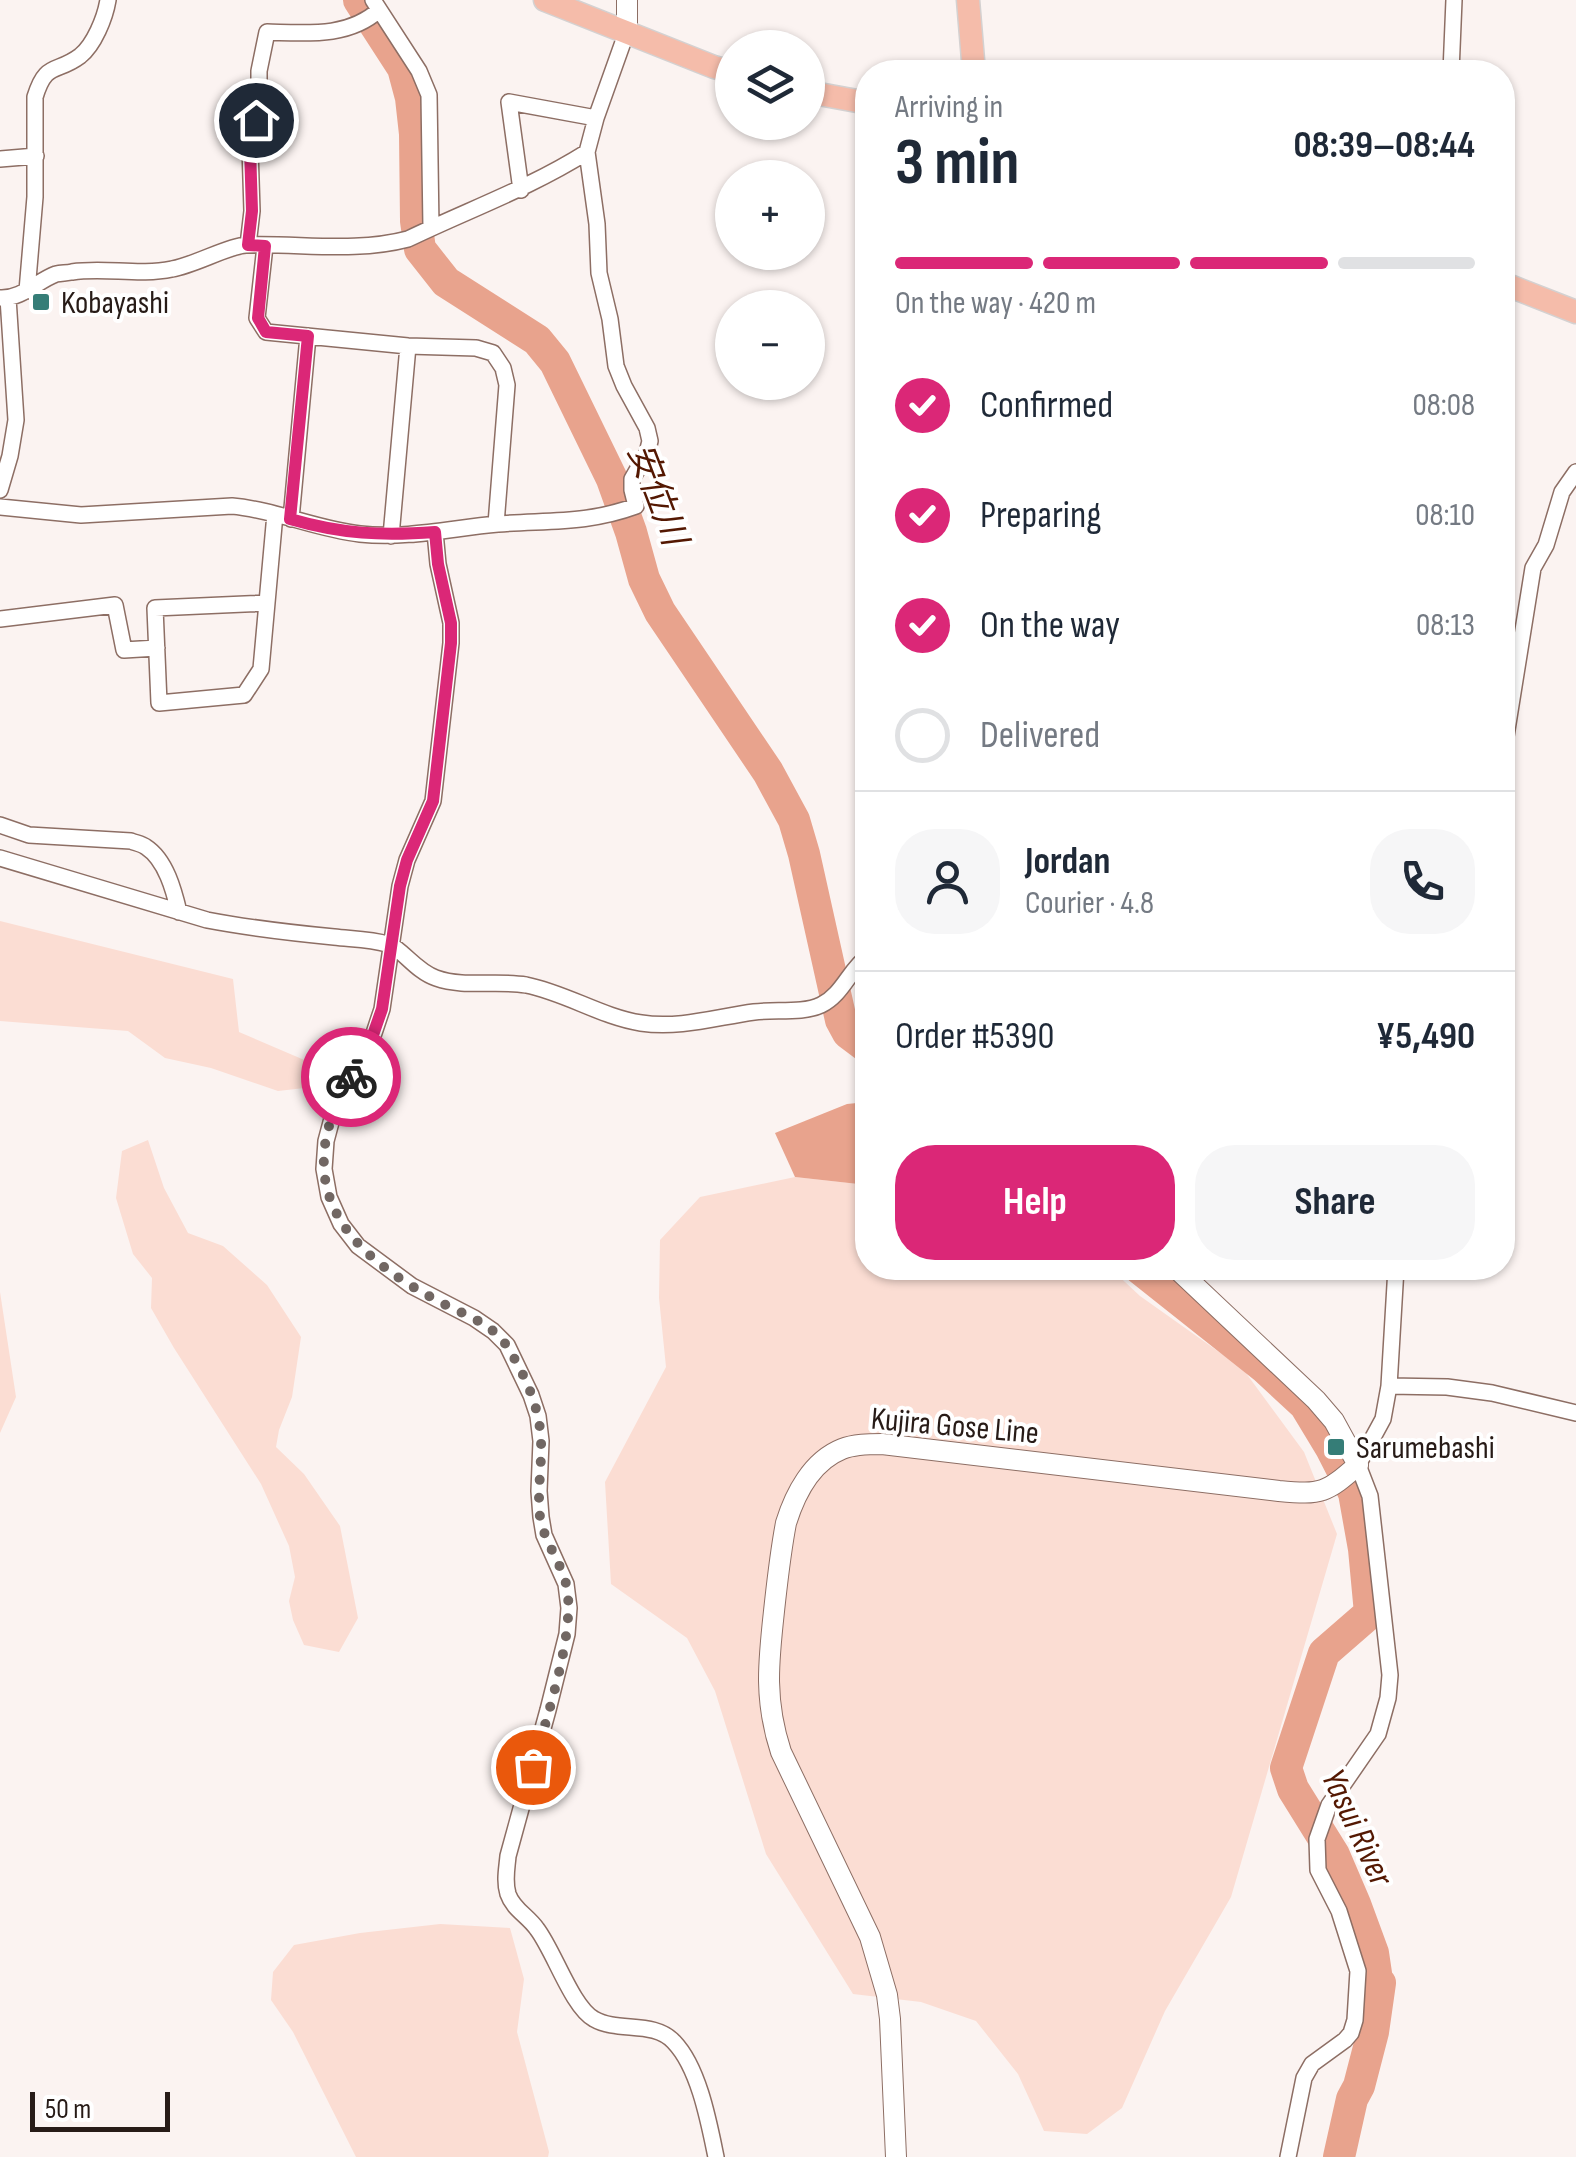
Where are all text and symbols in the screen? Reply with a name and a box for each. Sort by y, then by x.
map controls [715,30,825,400]
button: layers [715,30,825,140]
pin [214,78,299,163]
text: Arriving in [895,88,1003,127]
icon: home [229,93,284,148]
text: 08:39–08:44 [1293,123,1475,168]
text: 3 min [895,125,1019,203]
button: + [715,160,825,270]
place label: Kobayashi [61,284,169,323]
text: On the way · 420 m [895,284,1096,323]
button: − [715,290,825,400]
marker: Kobayashi [30,291,52,313]
icon: check [895,378,950,433]
text: Confirmed [980,383,1113,428]
text: 08:08 [1412,386,1475,425]
water label: 安位川 [618,438,697,555]
icon: check [895,488,950,543]
text: Preparing [980,493,1101,538]
text: 08:10 [1415,496,1475,535]
icon: check [895,598,950,653]
text: On the way [980,603,1120,648]
text: 08:13 [1416,606,1475,645]
text: Delivered [980,713,1100,758]
button: person [895,829,1000,934]
button: phone [1370,829,1475,934]
text: Jordan [1025,839,1110,884]
text: Courier · 4.8 [1025,884,1154,923]
text: Order #5390 [895,1014,1054,1059]
text: ¥5,490 [1376,1014,1475,1059]
courier [301,1027,401,1127]
icon: bike [324,1050,379,1105]
button: Help [895,1145,1175,1260]
button: Share [1195,1145,1475,1260]
street label: Kujira Gose Line [869,1400,1040,1453]
place label: Sarumebashi [1356,1429,1495,1468]
marker: Sarumebashi [1325,1436,1347,1458]
pin [491,1725,576,1810]
icon: bag [506,1740,561,1795]
water label: Yasui River [1311,1762,1403,1894]
scale bar [30,2087,170,2132]
text: 50 m [45,2093,91,2126]

